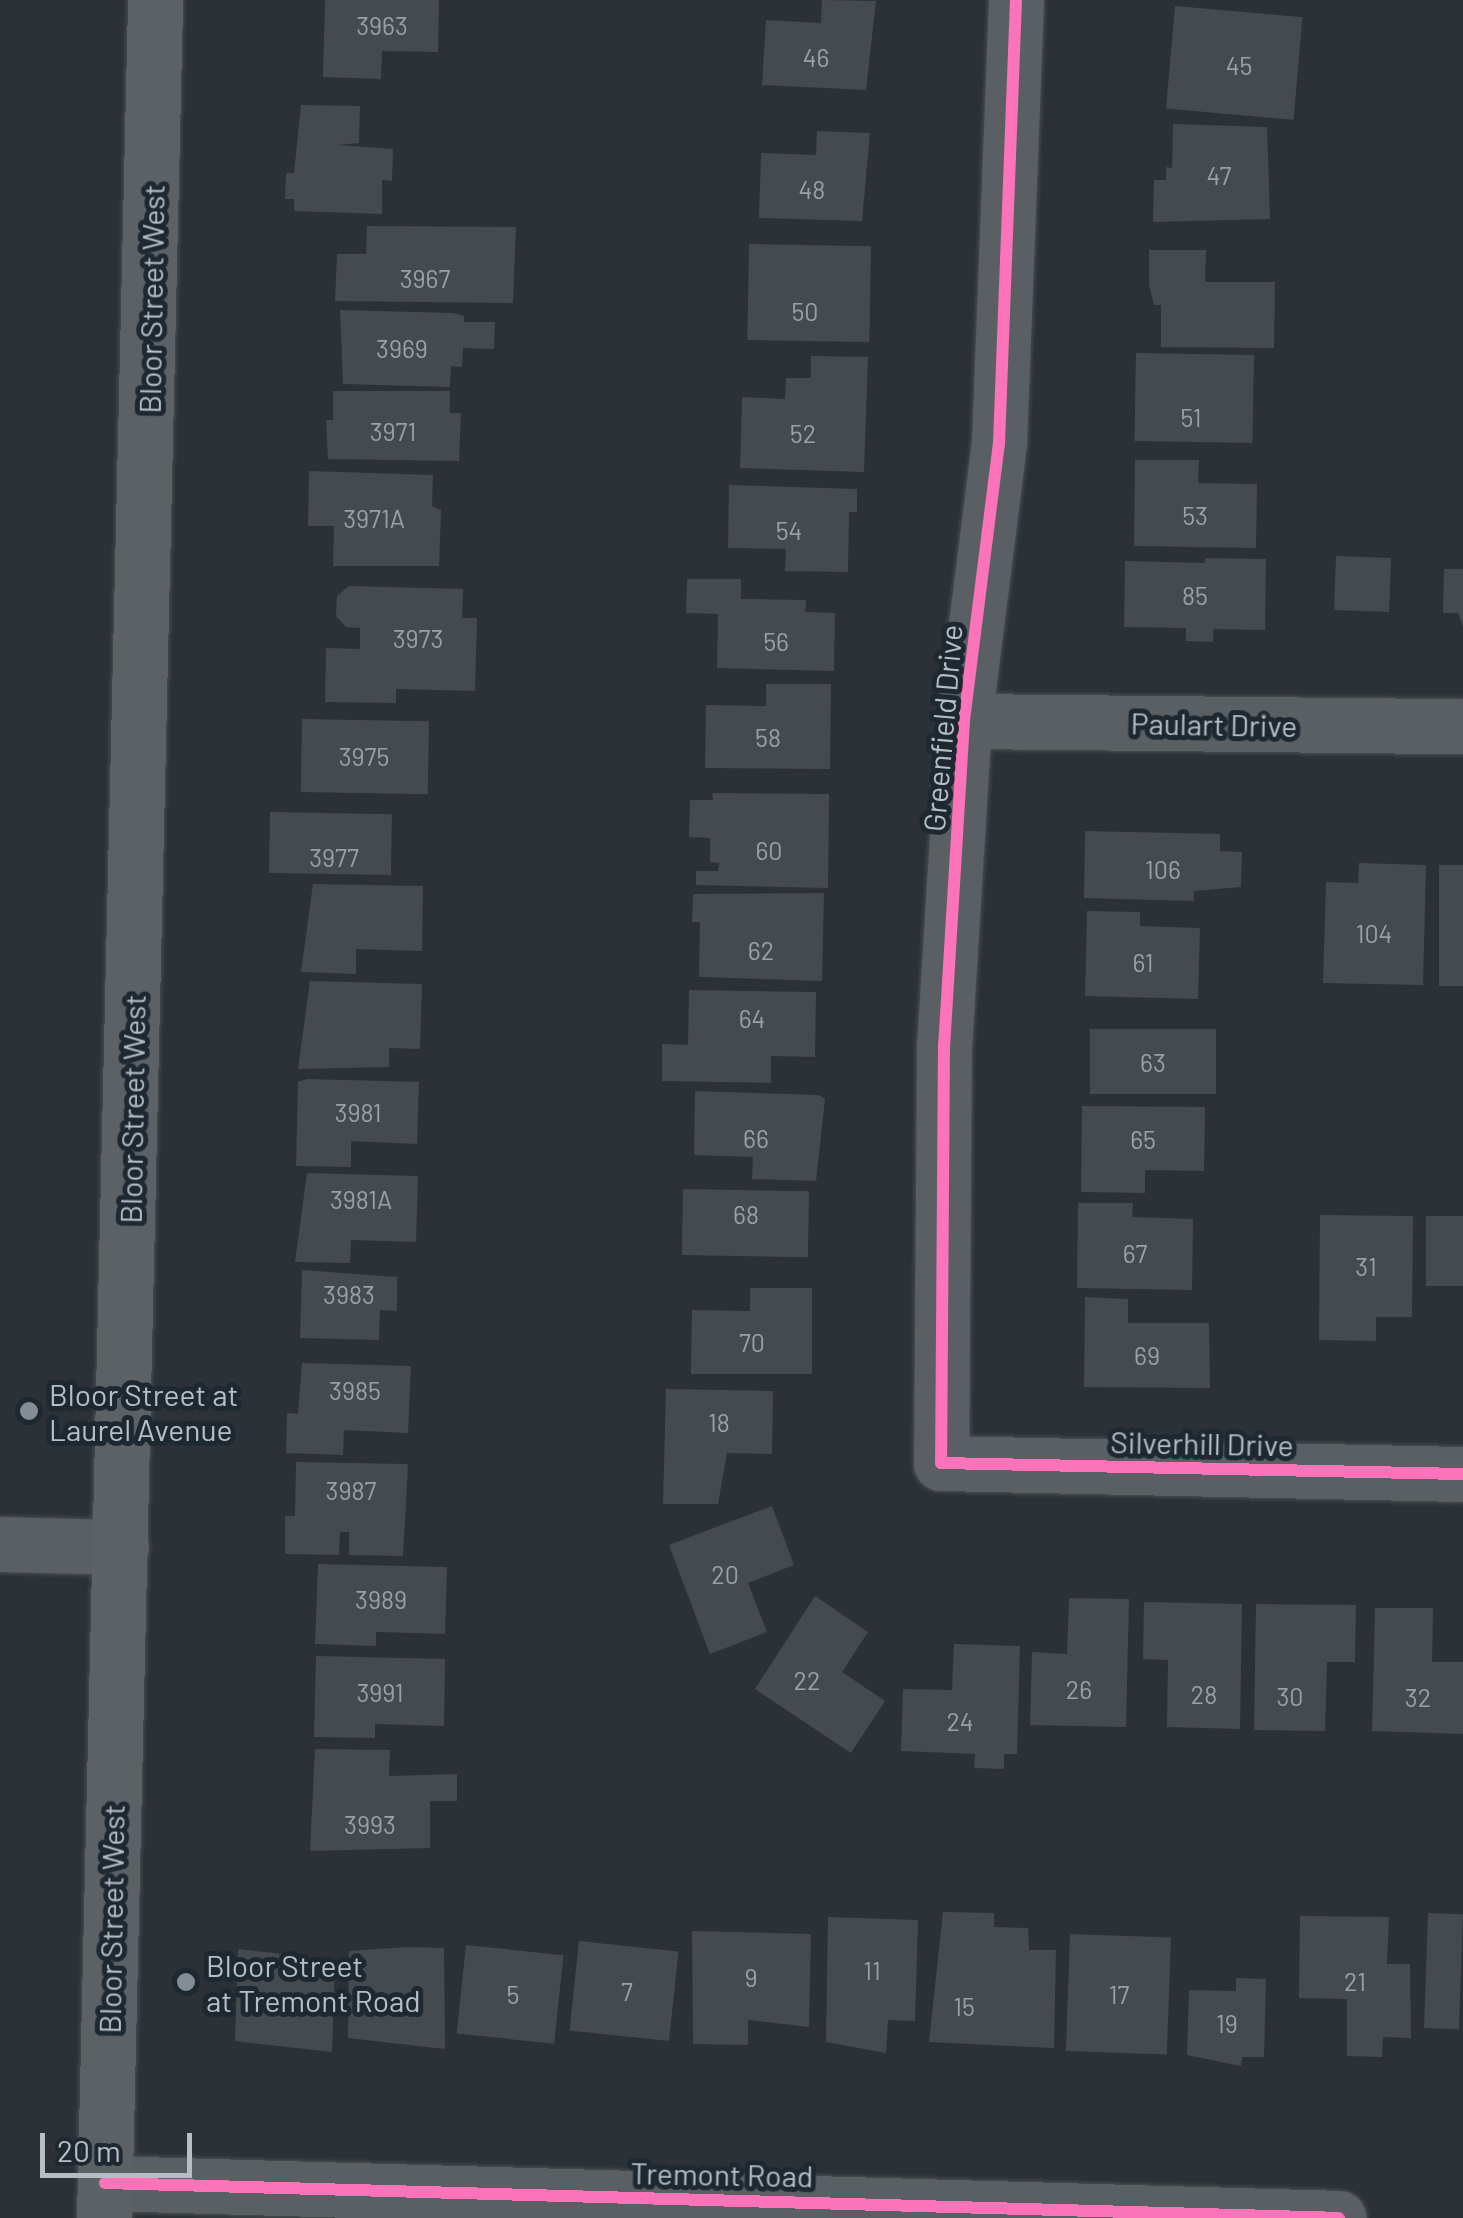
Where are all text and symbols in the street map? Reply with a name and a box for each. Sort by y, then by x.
house number: 3963 [356,10,408,40]
house number: 46 [803,42,829,72]
house number: 45 [1226,50,1252,80]
house number: 47 [1207,160,1231,190]
house number: 48 [799,174,825,204]
street label: Bloor Street West [131,184,171,414]
house number: 3967 [400,263,450,293]
house number: 50 [792,296,818,326]
house number: 3969 [376,333,428,363]
house number: 51 [1181,402,1201,432]
house number: 3971 [370,416,416,446]
house number: 52 [790,418,816,448]
house number: 53 [1182,500,1208,530]
house number: 3971A [343,503,405,533]
house number: 54 [776,515,802,545]
house number: 85 [1182,580,1208,610]
house number: 3973 [393,623,443,653]
street label: Greenfield Drive [915,623,969,833]
house number: 56 [763,626,789,656]
street label: Paulart Drive [1130,705,1298,743]
house number: 58 [755,722,781,752]
house number: 3975 [339,741,389,771]
house number: 60 [756,835,782,865]
house number: 3977 [309,842,359,872]
house number: 106 [1145,854,1181,884]
house number: 104 [1356,918,1392,948]
house number: 62 [748,935,774,965]
house number: 61 [1132,947,1154,977]
street label: Bloor Street West [112,994,152,1224]
house number: 64 [739,1003,765,1033]
house number: 63 [1140,1047,1166,1077]
house number: 3981 [335,1097,381,1127]
house number: 66 [743,1123,769,1153]
house number: 65 [1130,1124,1156,1154]
house number: 3981A [330,1184,392,1214]
house number: 68 [733,1199,759,1229]
house number: 67 [1123,1238,1147,1268]
house number: 31 [1355,1251,1377,1281]
house number: 3983 [323,1279,375,1309]
house number: 70 [739,1327,765,1357]
house number: 69 [1134,1340,1160,1370]
house number: 3985 [329,1375,381,1405]
place label: Bloor Street at Laurel Avenue [49,1376,238,1446]
marker: Bloor Street at Laurel Avenue [18,1400,40,1422]
house number: 18 [708,1407,730,1437]
street label: Silverhill Drive [1110,1423,1294,1463]
house number: 3987 [326,1475,376,1505]
house number: 20 [711,1559,739,1589]
house number: 3989 [355,1584,407,1614]
house number: 22 [794,1665,820,1695]
house number: 26 [1066,1674,1092,1704]
house number: 3991 [356,1677,404,1707]
house number: 28 [1191,1679,1217,1709]
house number: 30 [1277,1681,1303,1711]
house number: 32 [1405,1682,1431,1712]
house number: 24 [946,1706,974,1736]
street label: Bloor Street West [91,1804,131,2034]
house number: 3993 [344,1809,396,1839]
place label: Bloor Street at Tremont Road [206,1947,421,2018]
house number: 11 [863,1955,881,1985]
house number: 9 [744,1962,758,1992]
house number: 21 [1344,1966,1366,1996]
marker: Bloor Street at Tremont Road [175,1971,197,1993]
house number: 7 [621,1976,633,2006]
house number: 5 [507,1979,519,2009]
house number: 17 [1109,1979,1129,2009]
house number: 15 [953,1991,975,2021]
house number: 19 [1216,2008,1238,2038]
scale bar [45,2113,198,2175]
text: 20 m [57,2132,121,2168]
street label: Tremont Road [630,2154,814,2194]

